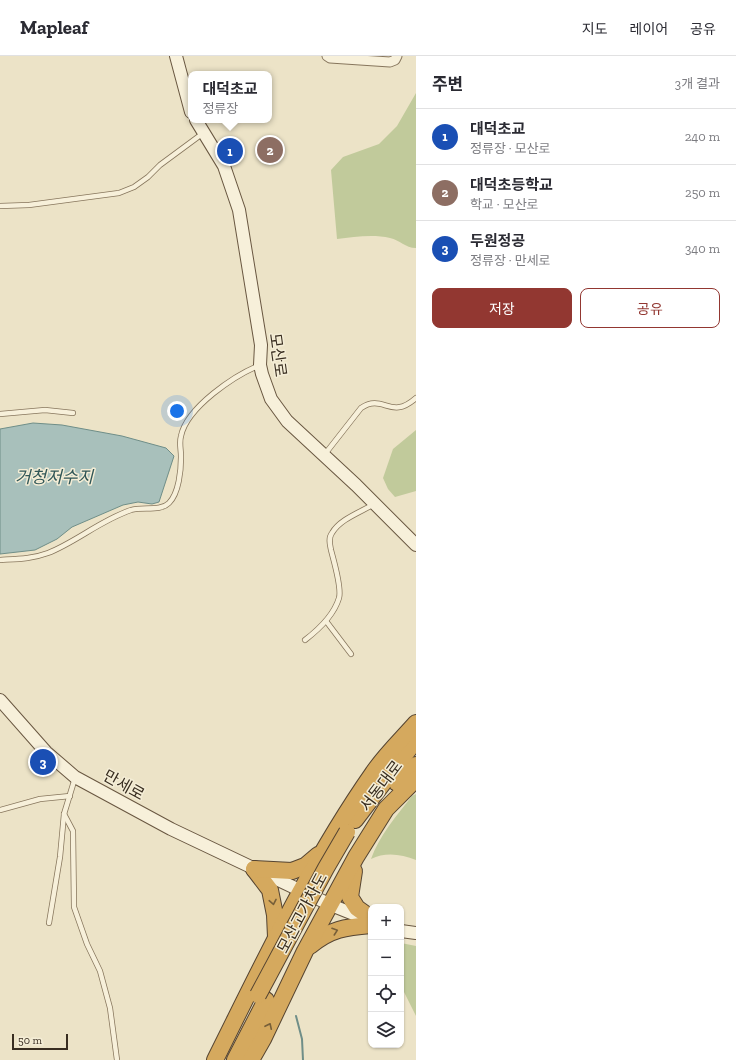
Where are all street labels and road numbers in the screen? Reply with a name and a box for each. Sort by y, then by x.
street label: 모산로 [266,332,291,378]
street label: 서동대로 [356,757,406,815]
street label: 만세로 [100,766,148,804]
street label: 모산고가차도 [273,869,331,956]

